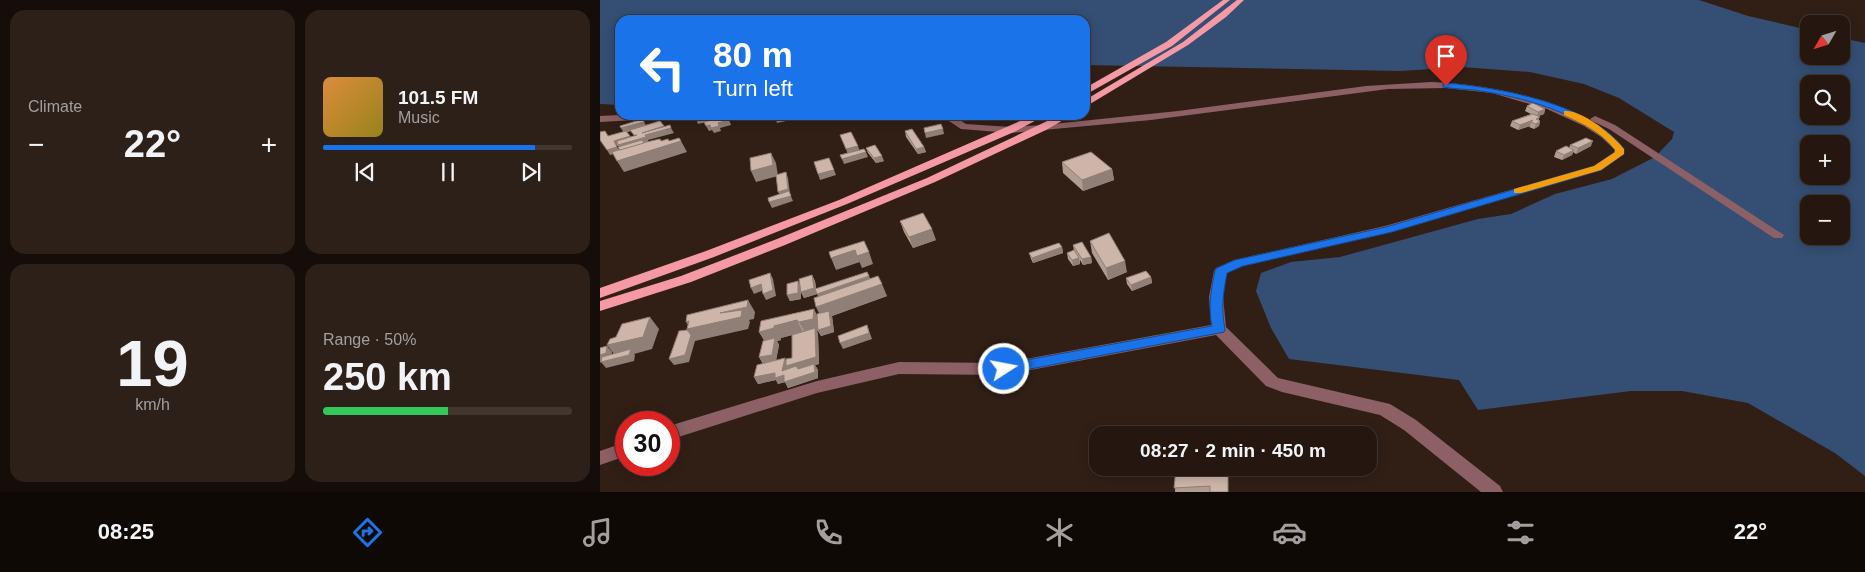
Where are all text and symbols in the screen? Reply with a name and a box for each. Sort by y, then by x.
north arrow [1800,15,1850,65]
map controls [1800,15,1850,245]
icon: left [630,35,695,100]
text: 80 m [713,35,793,74]
pin [1425,35,1467,86]
icon: arrive [1432,42,1460,70]
button: search [1800,75,1850,125]
text: Turn left [713,76,793,101]
text: 101.5 FM [398,87,478,108]
text: Climate [28,98,82,115]
text: Music [398,109,440,126]
text: 22° [124,123,181,165]
text: − [28,129,44,160]
text: + [261,129,277,160]
button: + [1800,135,1850,185]
icon: previous [351,158,379,186]
icon: pause [434,158,462,186]
icon: next [517,158,545,186]
button: − [1800,195,1850,245]
text: 19 [116,327,189,400]
text: Range · 50% [323,331,416,348]
position arrow [977,342,1029,394]
text: 250 km [323,356,452,398]
text: km/h [135,396,170,413]
speed limit sign: 30 [615,411,680,476]
text: 08:27 · 2 min · 450 m [1140,440,1326,461]
icon: directions [350,515,385,550]
icon: music [580,515,615,550]
icon: phone [811,515,846,550]
icon: climate [1042,515,1077,550]
icon: car [1272,515,1307,550]
icon: filters [1503,515,1538,550]
text: 08:25 [98,519,154,544]
text: 22° [1734,519,1767,544]

